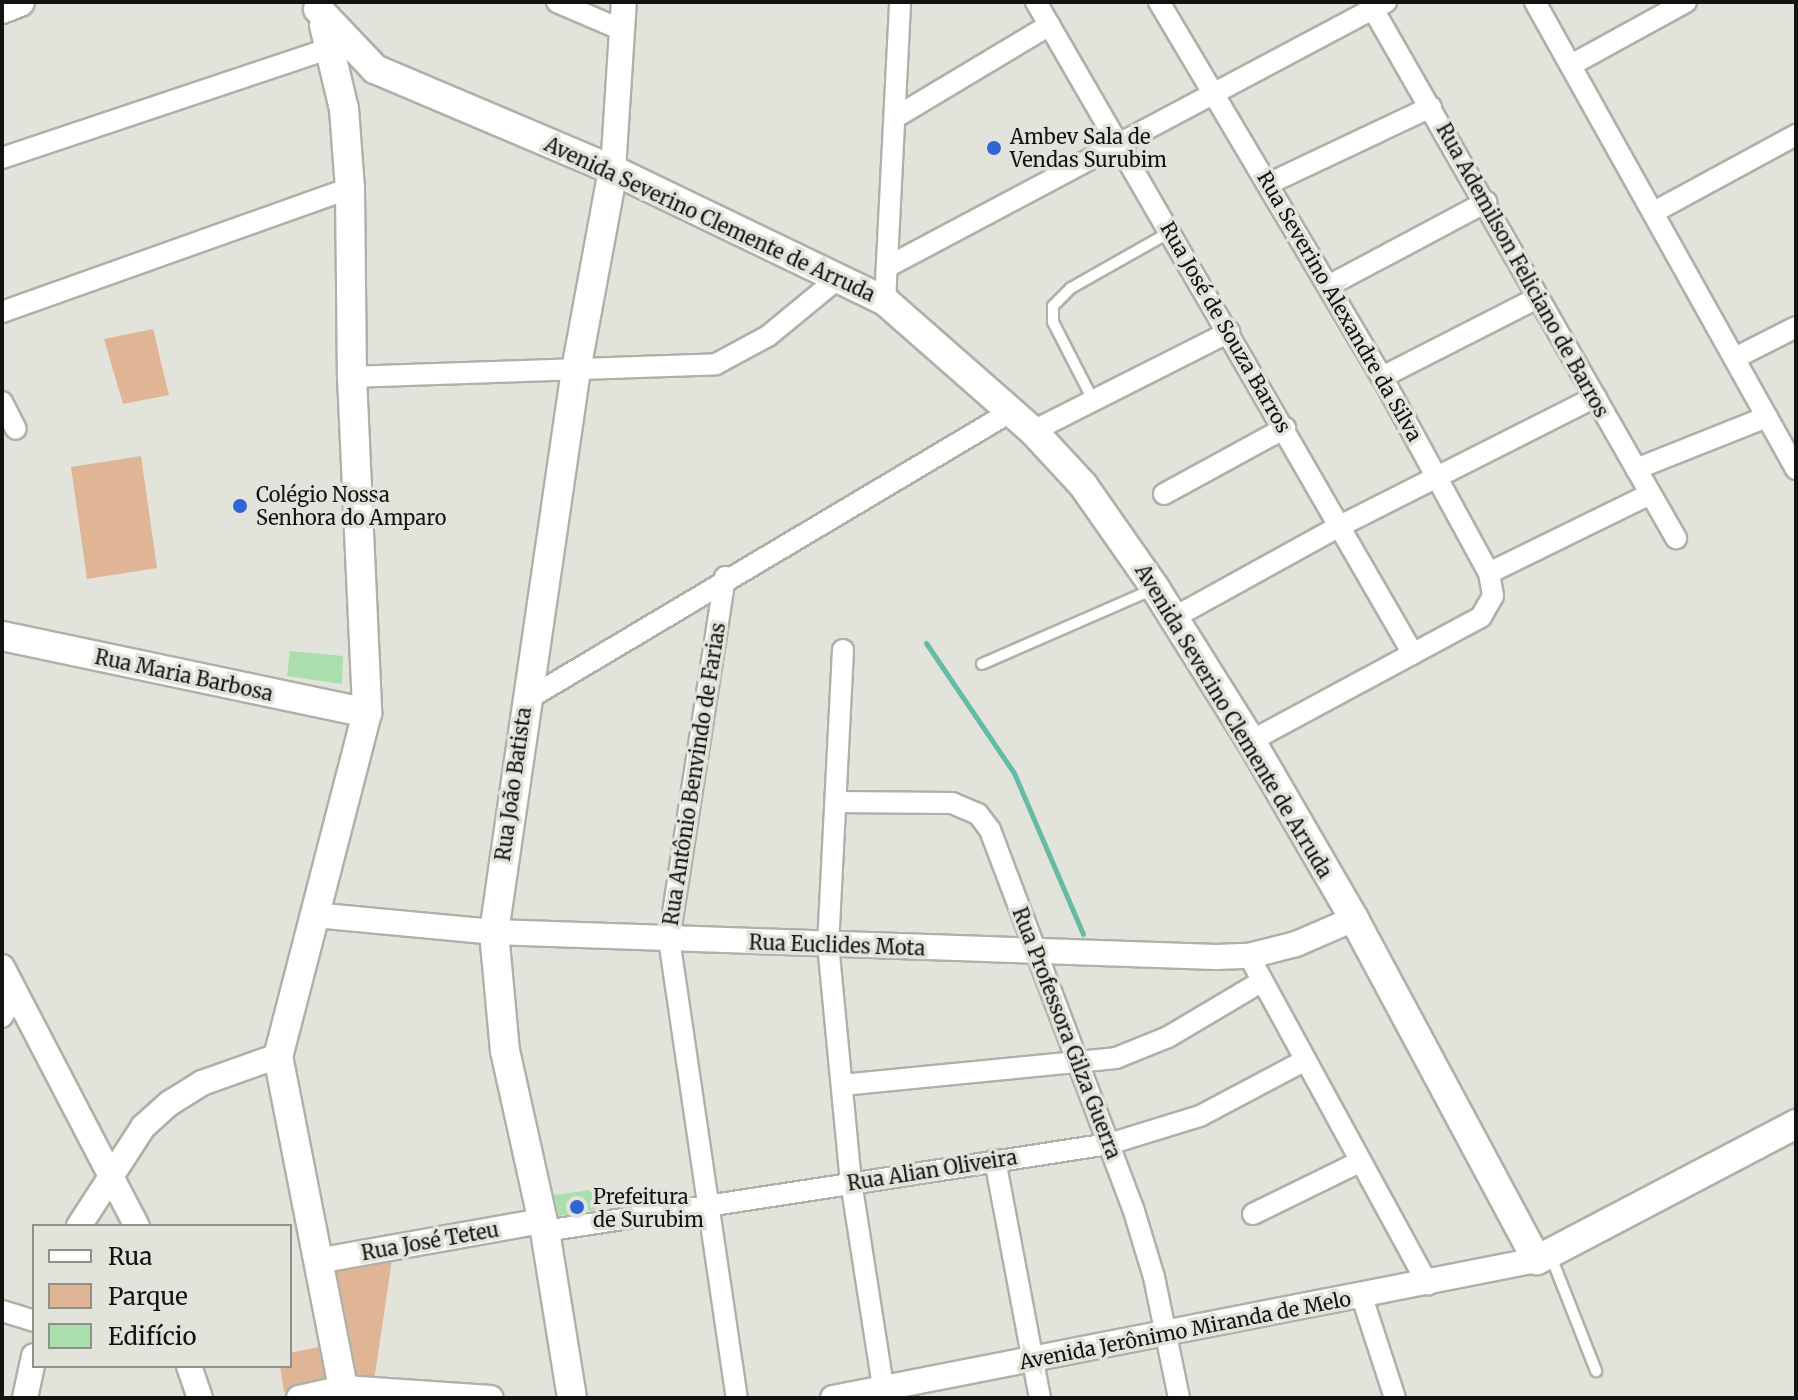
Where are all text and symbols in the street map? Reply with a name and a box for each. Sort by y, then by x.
street label: Rua Ademilson Feliciano de Barros [1432,119,1614,421]
place label: Ambev Sala de Vendas Surubim [1010,124,1167,171]
street label: Avenida Severino Clemente de Arruda [541,132,879,306]
marker: Ambev Sala de Vendas Surubim [985,139,1003,157]
street label: Rua Severino Alexandre da Silva [1253,167,1427,445]
street label: Rua José de Souza Barros [1156,217,1296,437]
place label: Colégio Nossa Senhora do Amparo [256,482,446,529]
marker: Colégio Nossa Senhora do Amparo [231,497,249,515]
street label: Avenida Severino Clemente de Arruda [1131,560,1337,882]
street label: Rua Antônio Benvindo de Farias [658,621,730,927]
street label: Rua Maria Barbosa [93,644,275,706]
street label: Rua João Batista [490,706,536,862]
street label: Rua Professora Gilza Guerra [1008,904,1126,1162]
street label: Rua Euclides Mota [748,930,926,960]
street label: Rua Alian Oliveira [845,1145,1019,1195]
place label: Prefeitura de Surubim [593,1184,704,1231]
marker: Prefeitura de Surubim [568,1198,586,1216]
street label: Rua José Teteu [359,1217,501,1265]
legend [32,1224,292,1368]
text: Rua [108,1241,152,1272]
text: Parque [108,1281,188,1312]
street label: Avenida Jerônimo Miranda de Melo [1017,1286,1353,1374]
text: Edifício [108,1321,196,1352]

